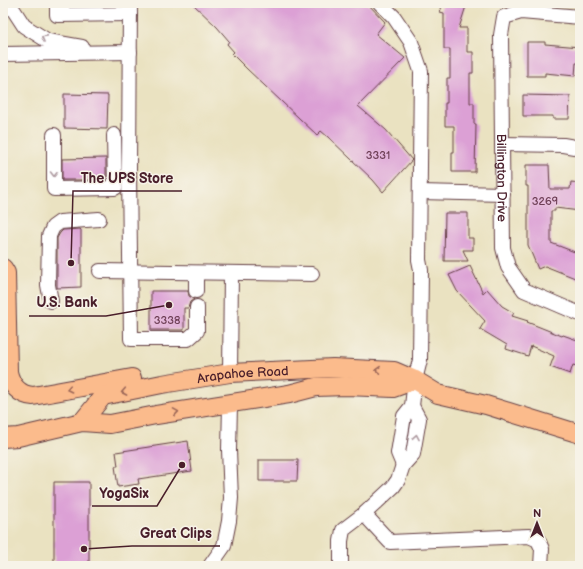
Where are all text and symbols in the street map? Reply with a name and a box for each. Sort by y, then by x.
one-way arrow [41,35,48,43]
street label: Billington Drive [493,134,510,222]
house number: 3331 [366,149,390,162]
callout: The UPS Store [73,165,182,191]
text: The UPS Store [81,170,173,187]
one-way arrow [50,171,58,177]
house number: 3269 [532,195,558,208]
callout: U.S. Bank [29,290,106,316]
text: U.S. Bank [37,294,98,311]
house number: 3338 [154,314,180,327]
street label: Arapahoe Road [196,363,289,387]
one-way arrow [375,366,381,375]
one-way arrow [66,385,72,393]
one-way arrow [121,387,127,396]
one-way arrow [173,408,179,417]
one-way arrow [411,434,420,440]
callout: YogaSix [92,480,157,506]
text: YogaSix [99,485,149,502]
north arrow [517,503,557,543]
text: N [533,507,541,520]
callout: Great Clips [132,520,220,546]
text: Great Clips [140,525,212,542]

